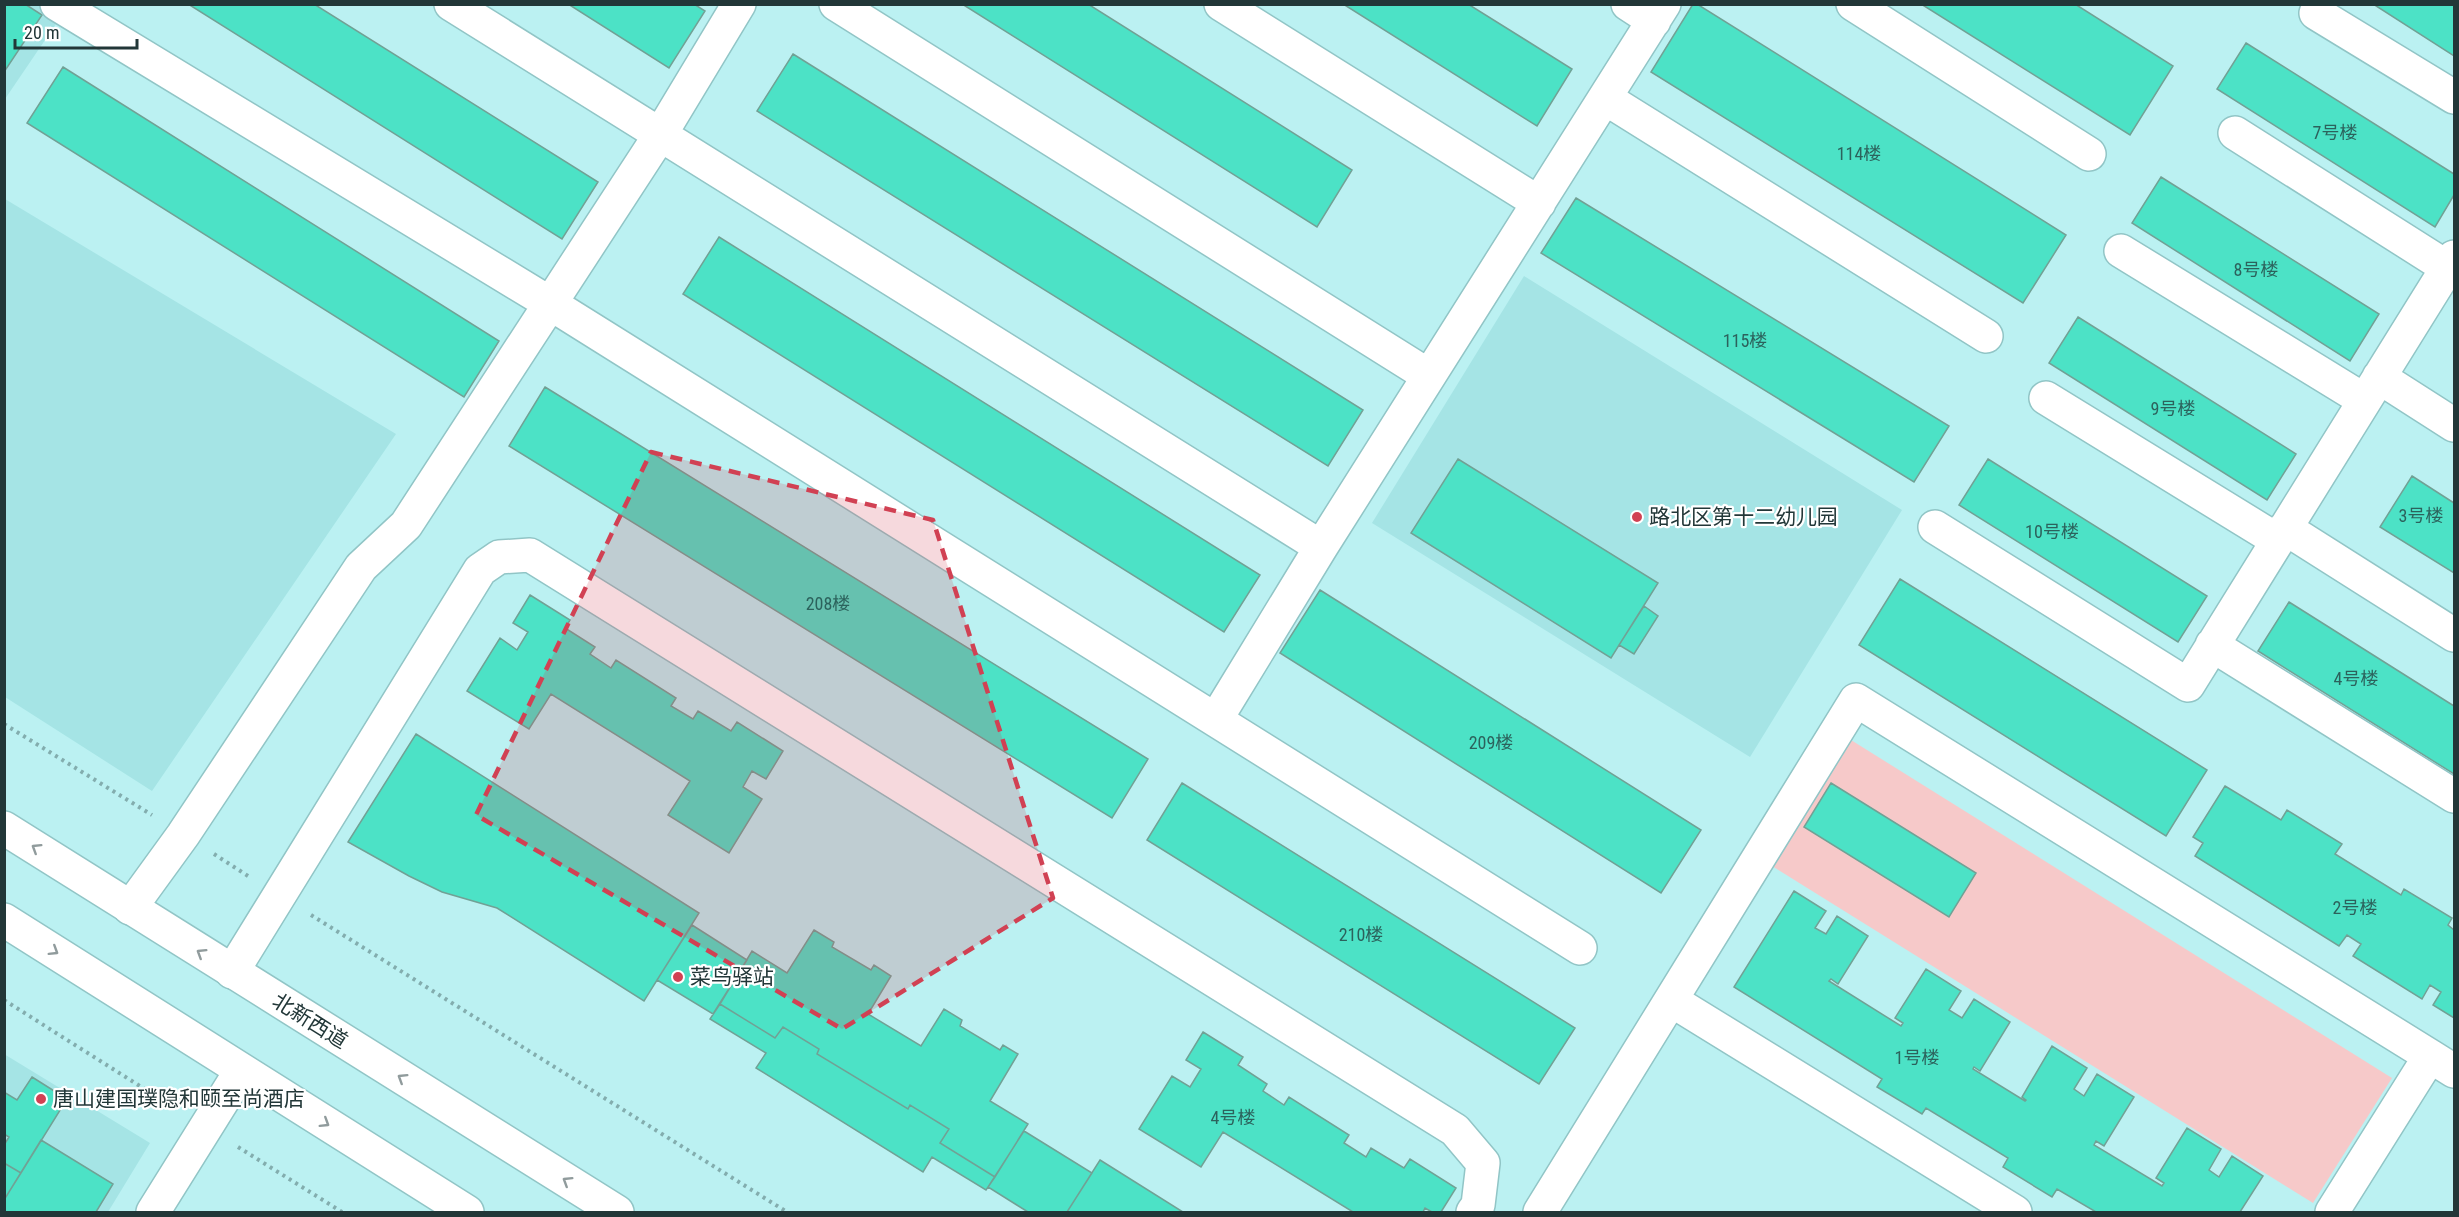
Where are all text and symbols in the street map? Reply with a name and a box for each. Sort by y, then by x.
scale bar [15,12,136,50]
text: 20 m [24,22,59,43]
house number: 7号楼 [2313,122,2357,143]
house number: 114楼 [1837,143,1881,164]
house number: 8号楼 [2234,259,2278,280]
house number: 115楼 [1723,330,1767,351]
house number: 9号楼 [2151,398,2195,419]
place label: 路北区第十二幼儿园 [1649,505,1838,529]
house number: 3号楼 [2399,505,2443,526]
marker: 路北区第十二幼儿园 [1630,510,1644,524]
house number: 10号楼 [2025,521,2079,542]
house number: 208楼 [806,593,850,614]
house number: 4号楼 [2334,668,2378,689]
house number: 209楼 [1469,732,1513,753]
one-way arrow [32,844,42,856]
house number: 2号楼 [2333,897,2377,918]
house number: 210楼 [1339,924,1383,945]
one-way arrow [48,944,58,956]
one-way arrow [197,948,207,960]
place label: 菜鸟驿站 [690,965,774,989]
marker: 菜鸟驿站 [671,970,685,984]
street label: 北新西道 [268,989,352,1053]
house number: 1号楼 [1895,1047,1939,1068]
one-way arrow [398,1074,408,1086]
place label: 唐山建国璞隐和颐至尚酒店 [53,1087,305,1111]
marker: 唐山建国璞隐和颐至尚酒店 [34,1092,48,1106]
house number: 4号楼 [1211,1107,1255,1128]
one-way arrow [319,1116,329,1128]
one-way arrow [563,1177,573,1189]

